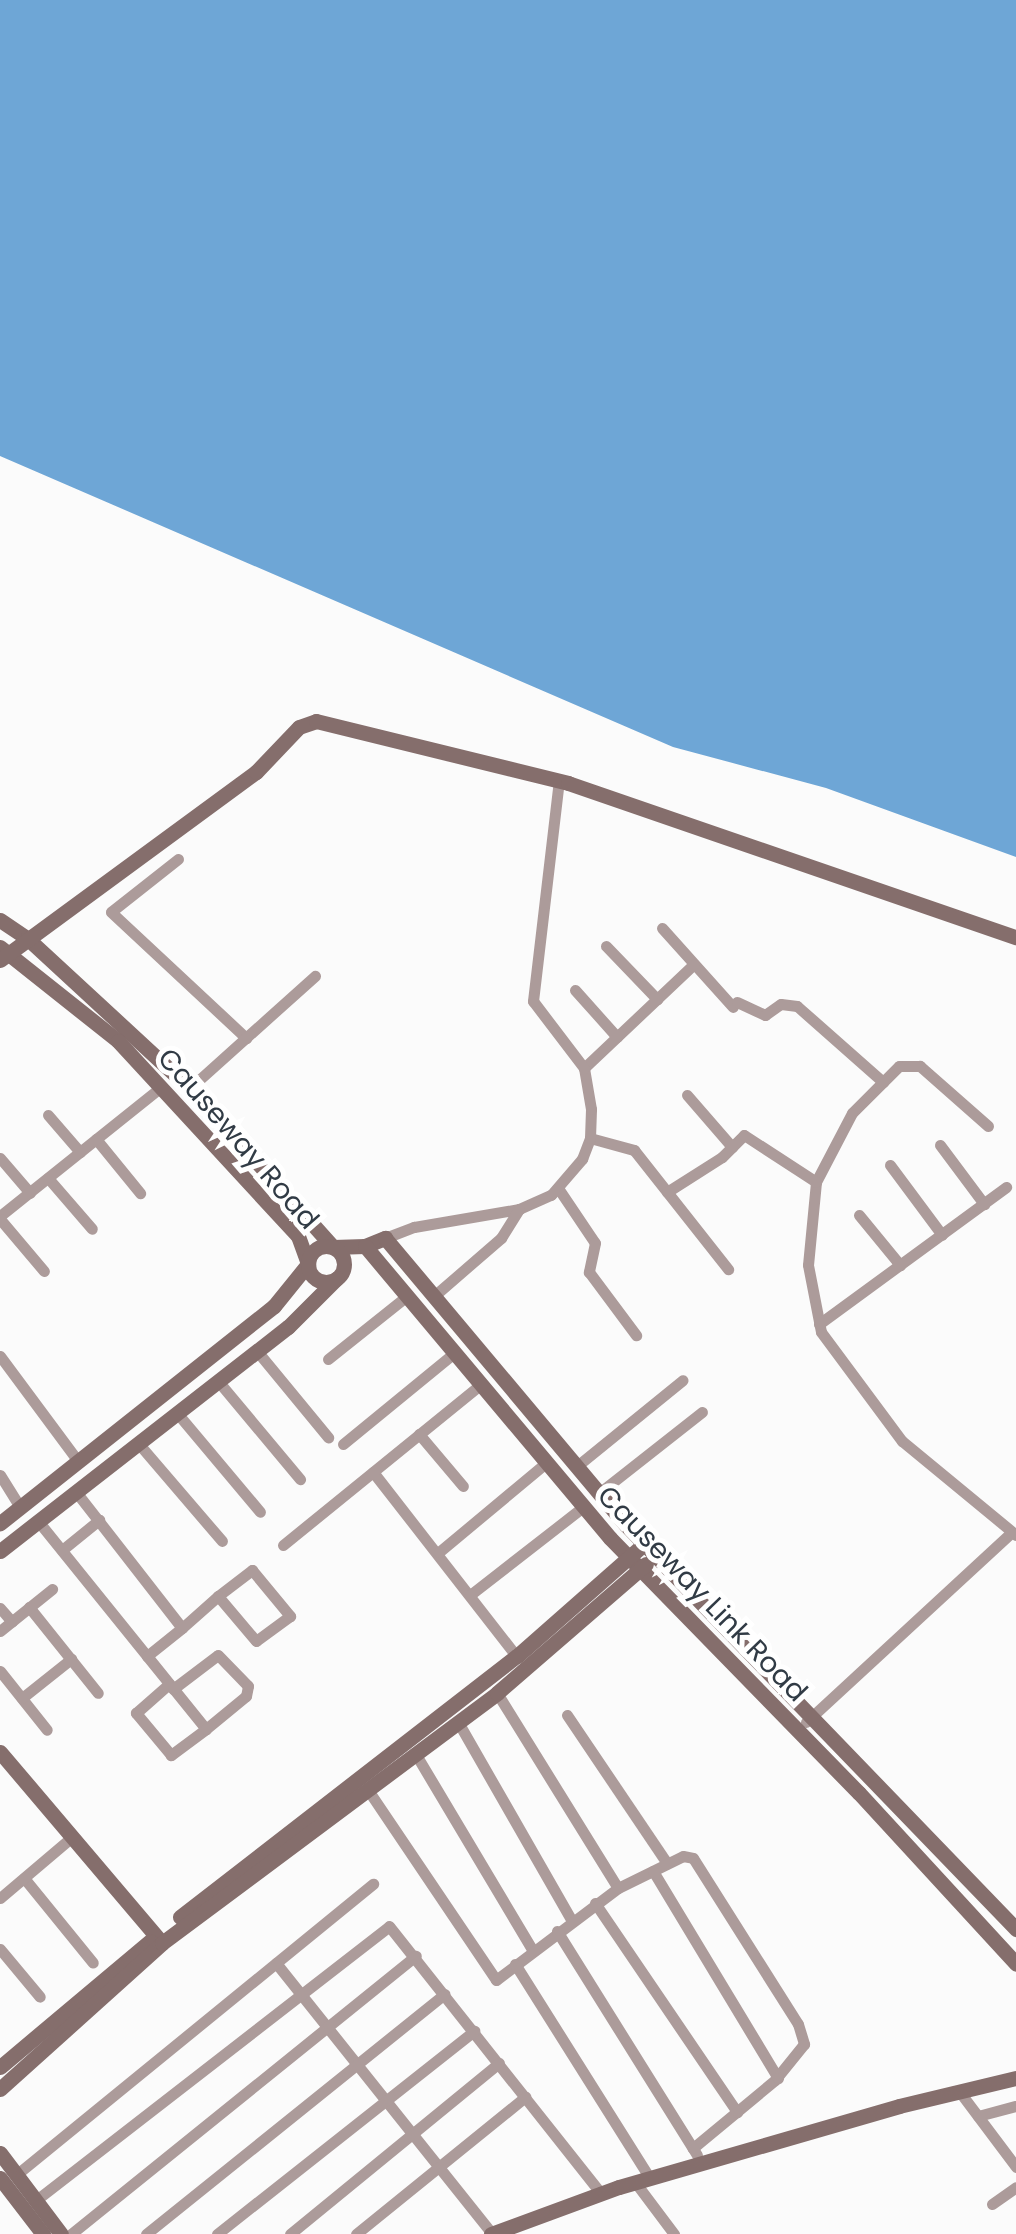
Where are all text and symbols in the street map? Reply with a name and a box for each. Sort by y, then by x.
street label: Causeway Road [150,1042,326,1236]
street label: Causeway Link Road [590,1479,814,1709]

